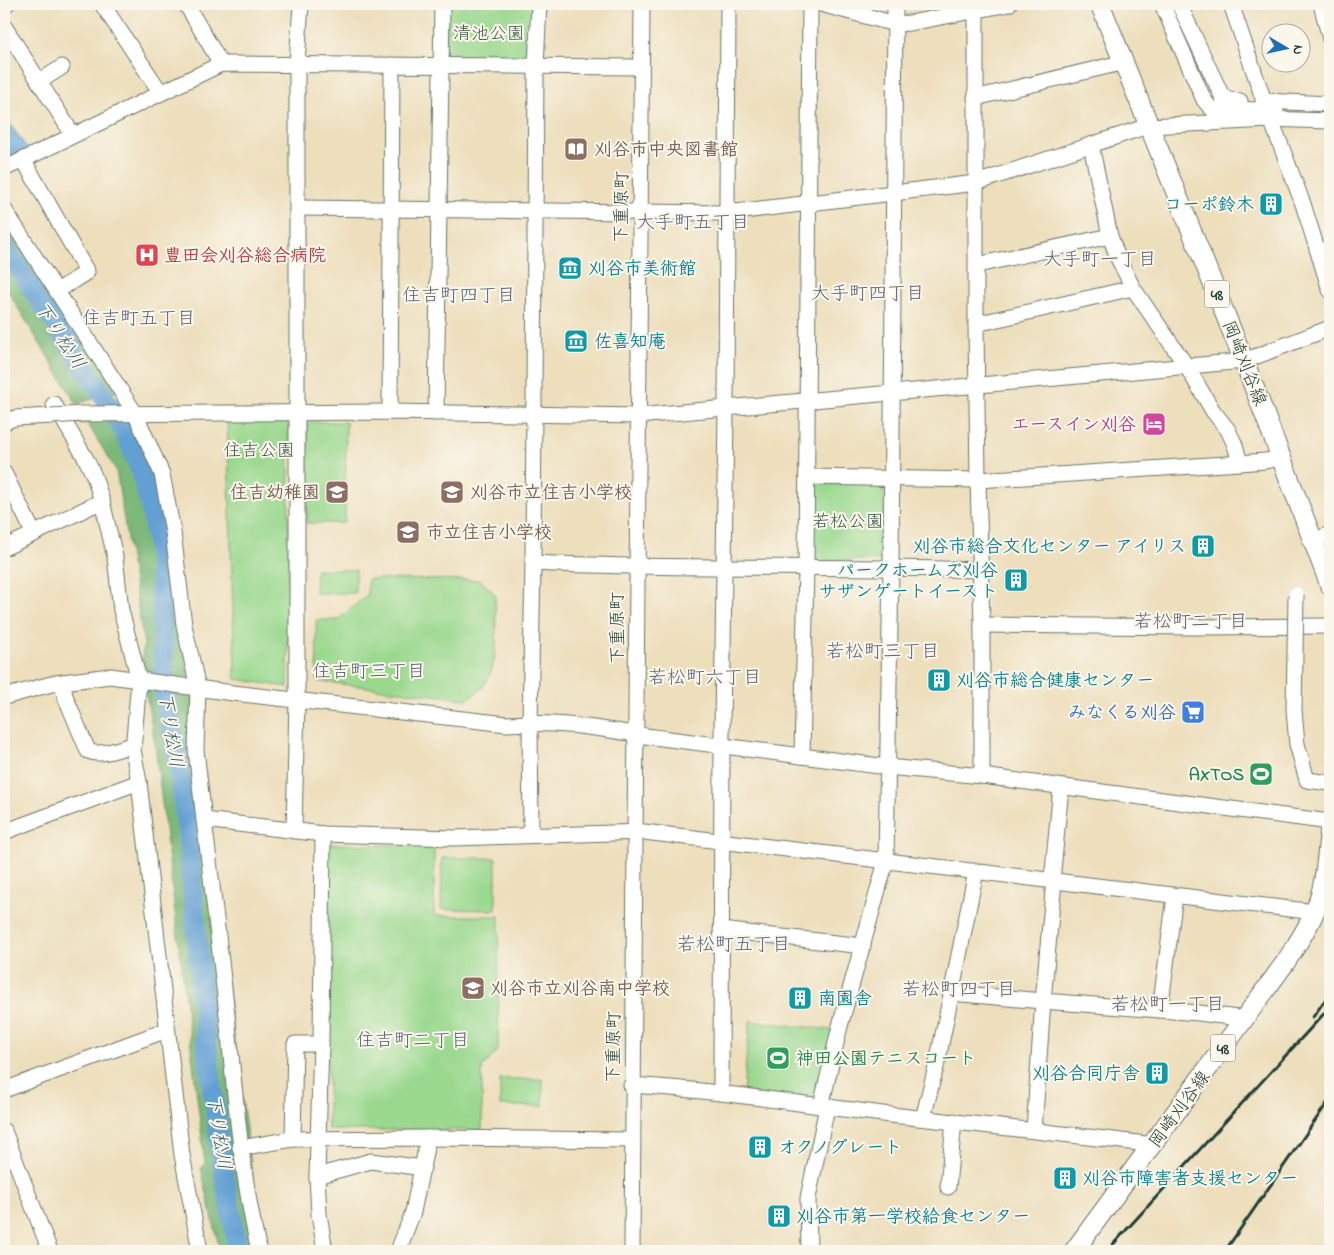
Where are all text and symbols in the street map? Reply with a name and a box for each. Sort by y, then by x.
park label: 清池公園 [453,22,525,48]
north arrow [1262,22,1312,72]
text: N [1286,43,1308,56]
library icon: 刈谷市中央図書館 [563,136,589,162]
place label: 刈谷市中央図書館 [594,138,738,164]
street label: 下重原町 [609,171,637,243]
building icon: コーポ鈴木 [1258,191,1284,217]
place label: コーポ鈴木 [1164,193,1254,219]
district label: 大手町五丁目 [636,210,750,237]
hospital icon: 豊田会刈谷総合病院 [134,242,160,268]
place label: 豊田会刈谷総合病院 [164,244,326,270]
district label: 大手町一丁目 [1043,247,1157,274]
museum icon: 刈谷市美術館 [557,255,583,281]
place label: 刈谷市美術館 [588,257,696,283]
road number: 48 [1204,280,1230,308]
district label: 大手町四丁目 [811,281,925,308]
district label: 住吉町四丁目 [402,283,516,310]
water label: 下り松川 [27,297,91,376]
district label: 住吉町五丁目 [82,306,196,333]
street label: 岡崎刈谷線 [1214,317,1272,410]
museum icon: 佐喜知庵 [563,328,589,354]
place label: 佐喜知庵 [594,330,666,356]
hotel icon: エースイン刈谷 [1141,411,1167,437]
place label: エースイン刈谷 [1011,413,1136,439]
park label: 住吉公園 [223,439,295,465]
school or university icon: 住吉幼稚園 [324,479,350,505]
school or university icon: 刈谷市立住吉小学校 [439,479,465,505]
place label: 住吉幼稚園 [230,481,320,507]
place label: 刈谷市立住吉小学校 [470,481,632,507]
park label: 若松公園 [812,510,884,536]
school or university icon: 市立住吉小学校 [395,519,421,545]
place label: 市立住吉小学校 [426,521,552,547]
building icon: 刈谷市総合文化センター アイリス [1190,533,1216,559]
place label: 刈谷市総合文化センター アイリス [913,535,1186,561]
place label: パークホームズ刈谷 サザンゲートイースト [819,559,998,606]
building icon: パークホームズ刈谷 サザンゲートイースト [1003,567,1029,593]
street label: 下重原町 [606,592,632,664]
district label: 若松町二丁目 [1134,609,1248,636]
district label: 若松町三丁目 [826,639,940,666]
district label: 住吉町三丁目 [312,659,426,686]
district label: 若松町六丁目 [648,665,762,692]
building icon: 刈谷市総合健康センター [926,667,952,693]
place label: 刈谷市総合健康センター [956,669,1154,695]
water label: 下り松川 [150,691,189,770]
supermarket icon: みなくる刈谷 [1180,699,1206,725]
place label: みなくる刈谷 [1068,701,1176,727]
sports icon: AXTOS [1248,761,1274,787]
place label: AXTOS [1189,763,1244,789]
district label: 若松町五丁目 [677,932,791,959]
school or university icon: 刈谷市立刈谷南中学校 [460,975,486,1001]
place label: 刈谷市立刈谷南中学校 [490,977,670,1003]
district label: 若松町四丁目 [902,977,1016,1004]
building icon: 南園舎 [787,985,813,1011]
place label: 南園舎 [818,987,872,1013]
district label: 若松町一丁目 [1111,992,1225,1019]
street label: 下重原町 [601,1011,629,1083]
district label: 住吉町二丁目 [356,1028,470,1055]
road number: 48 [1210,1034,1236,1062]
sports icon: 神田公園テニスコート [765,1045,791,1071]
place label: 神田公園テニスコート [796,1047,976,1073]
building icon: 刈谷合同庁舎 [1144,1060,1170,1086]
place label: 刈谷合同庁舎 [1032,1062,1140,1088]
street label: 岡崎刈谷線 [1144,1066,1218,1154]
water label: 下り松川 [198,1093,237,1172]
building icon: オクノグレート [747,1134,773,1160]
place label: オクノグレート [778,1136,902,1162]
building icon: 刈谷市障害者支援センター [1052,1165,1078,1191]
place label: 刈谷市障害者支援センター [1082,1167,1298,1193]
building icon: 刈谷市第一学校給食センター [766,1203,792,1229]
place label: 刈谷市第一学校給食センター [796,1205,1030,1231]

